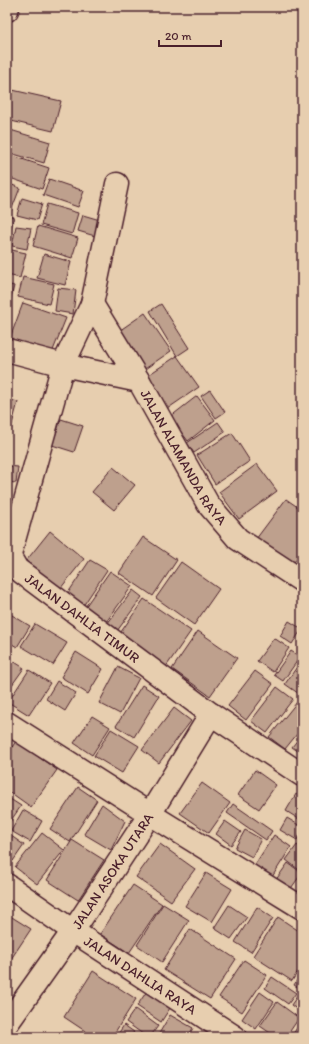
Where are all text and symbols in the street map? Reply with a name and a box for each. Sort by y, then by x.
scale bar [159,22,221,48]
text: 20 m [165,29,192,43]
street label: JALAN ALAMANDA RAYA [136,387,230,529]
street label: JALAN DAHLIA TIMUR [21,570,143,667]
street label: JALAN ASOKA UTARA [69,810,157,933]
street label: JALAN DAHLIA RAYA [81,933,200,1019]

